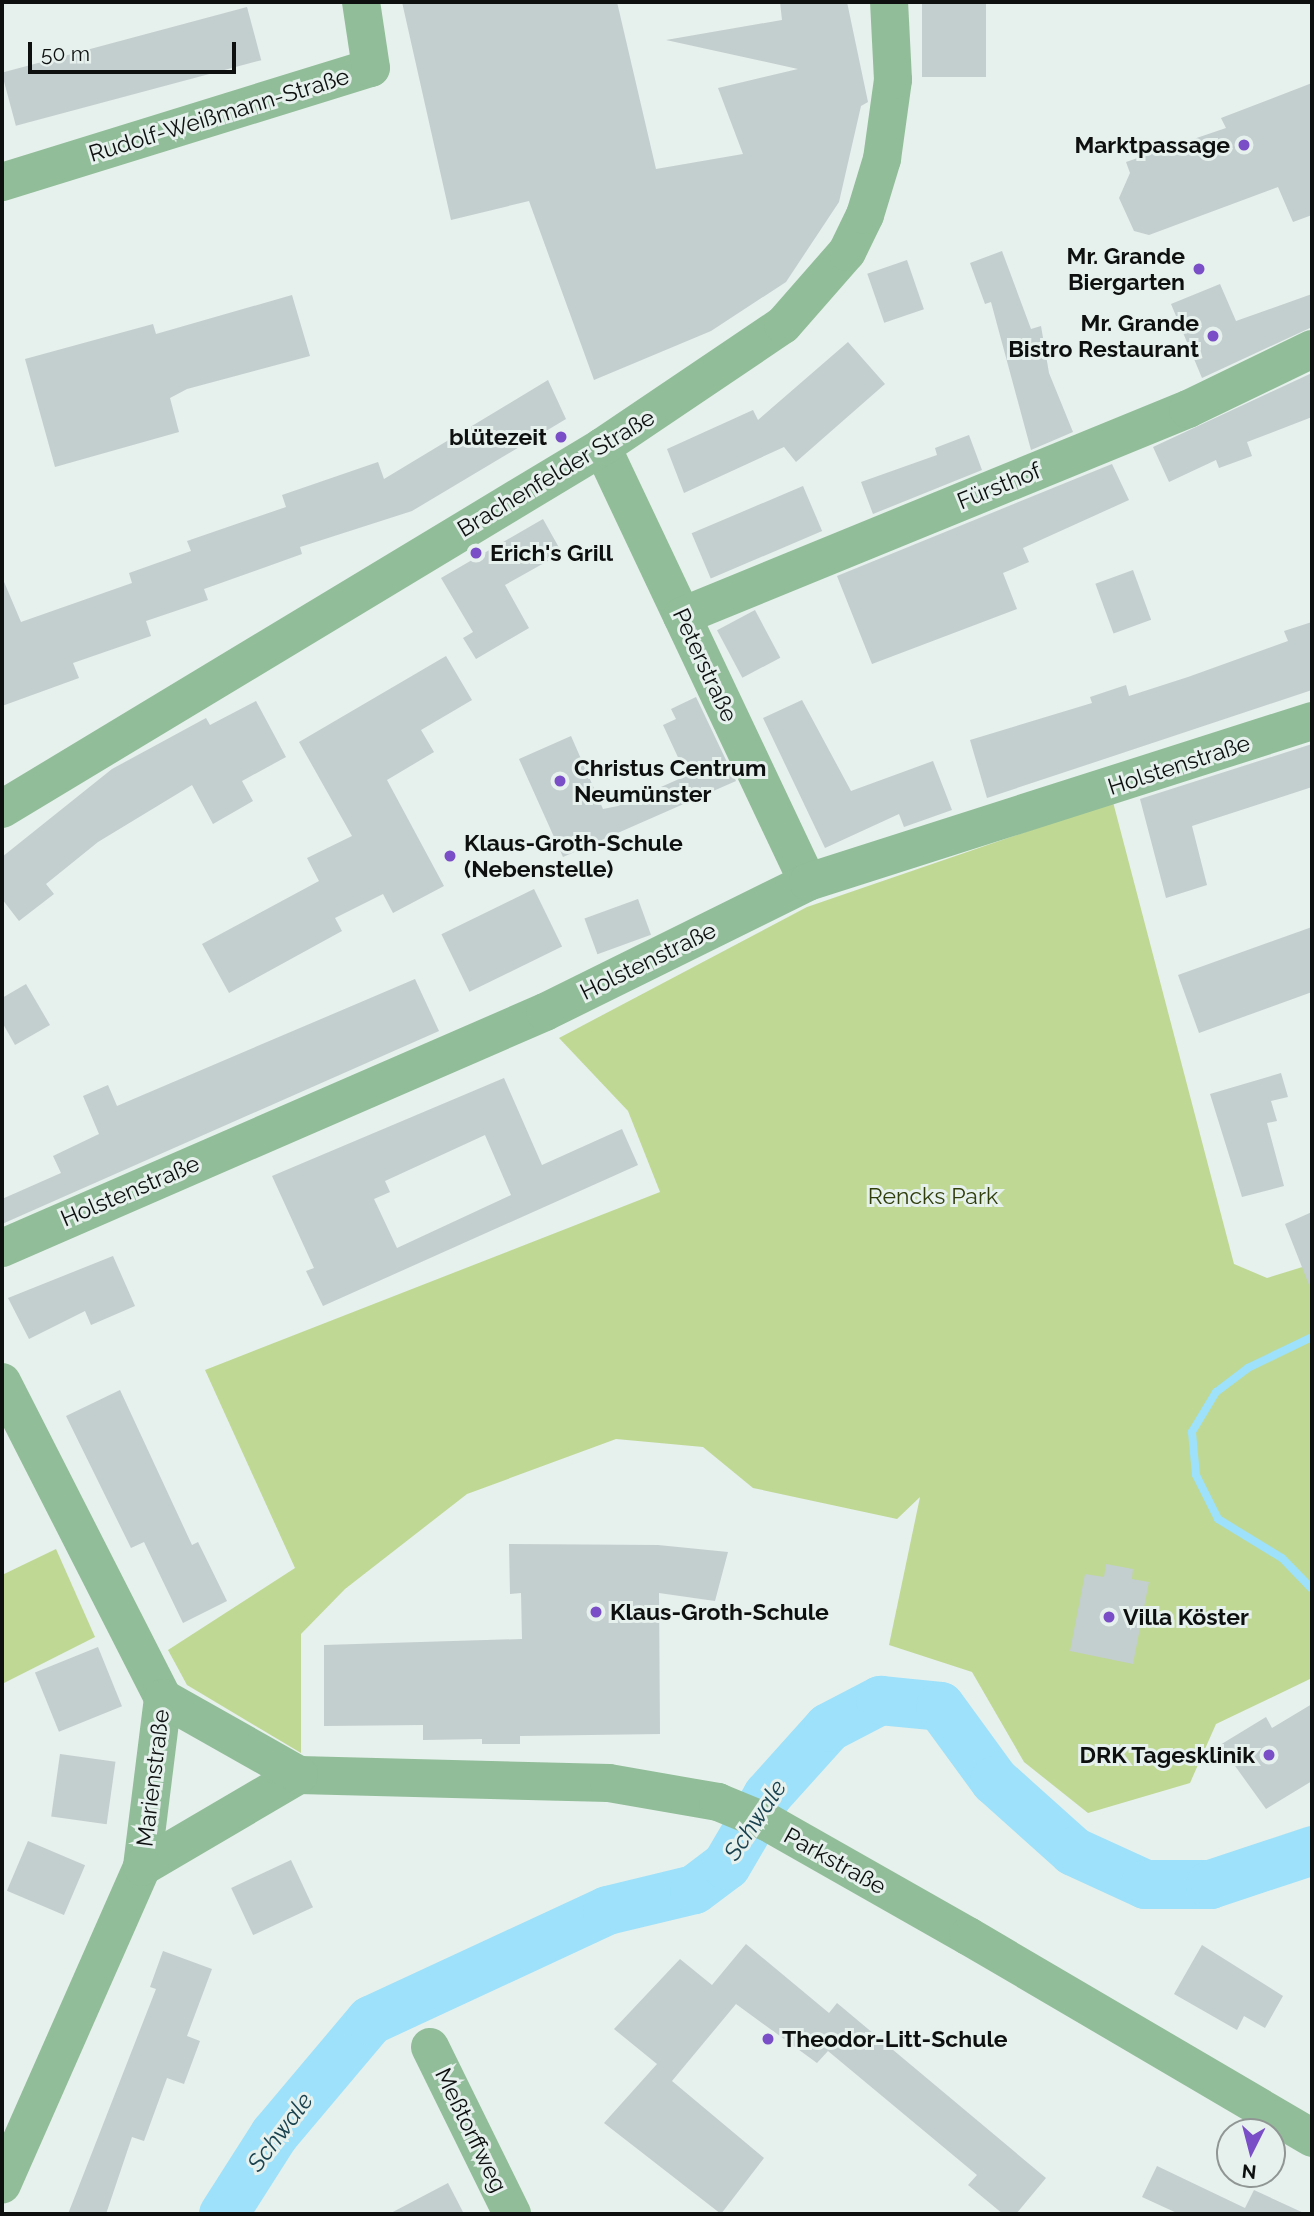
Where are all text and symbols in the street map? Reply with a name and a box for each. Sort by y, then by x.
scale bar [32,28,240,72]
text: 50 m [41,41,90,66]
street label: Rudolf-Weißmann-Straße [86,62,352,168]
place label: Marktpassage [1074,131,1230,159]
marker: Marktpassage [1236,137,1252,153]
place label: Mr. Grande Biergarten [1067,242,1185,296]
marker: Mr. Grande Biergarten [1191,261,1207,277]
place label: Mr. Grande Bistro Restaurant [1008,309,1199,363]
marker: Mr. Grande Bistro Restaurant [1205,328,1221,344]
street label: Brachenfelder Straße [452,403,660,543]
place label: blütezeit [449,423,547,451]
marker: blütezeit [553,429,569,445]
street label: Fürsthof [953,457,1045,515]
place label: Erich's Grill [490,539,613,567]
marker: Erich's Grill [468,545,484,561]
street label: Peterstraße [667,604,743,726]
street label: Holstenstraße [1104,729,1254,801]
place label: Christus Centrum Neumünster [574,754,766,808]
marker: Christus Centrum Neumünster [552,773,568,789]
place label: Klaus-Groth-Schule (Nebenstelle) [464,829,683,883]
marker: Klaus-Groth-Schule (Nebenstelle) [442,848,458,864]
street label: Holstenstraße [576,916,720,1006]
street label: Holstenstraße [57,1149,203,1233]
park label: Rencks Park [868,1182,998,1210]
place label: Klaus-Groth-Schule [610,1598,829,1626]
place label: Villa Köster [1123,1603,1249,1631]
marker: Klaus-Groth-Schule [588,1604,604,1620]
marker: Villa Köster [1101,1609,1117,1625]
street label: Marienstraße [131,1708,175,1848]
place label: DRK Tagesklinik [1079,1741,1255,1769]
marker: DRK Tagesklinik [1261,1747,1277,1763]
water label: Schwale [718,1774,792,1866]
street label: Parkstraße [779,1822,891,1900]
place label: Theodor-Litt-Schule [782,2025,1007,2053]
marker: Theodor-Litt-Schule [760,2031,776,2047]
street label: Meßtorffweg [429,2063,513,2197]
water label: Schwale [241,2087,319,2177]
north arrow [1216,2118,1286,2188]
text: N [1241,2160,1257,2184]

